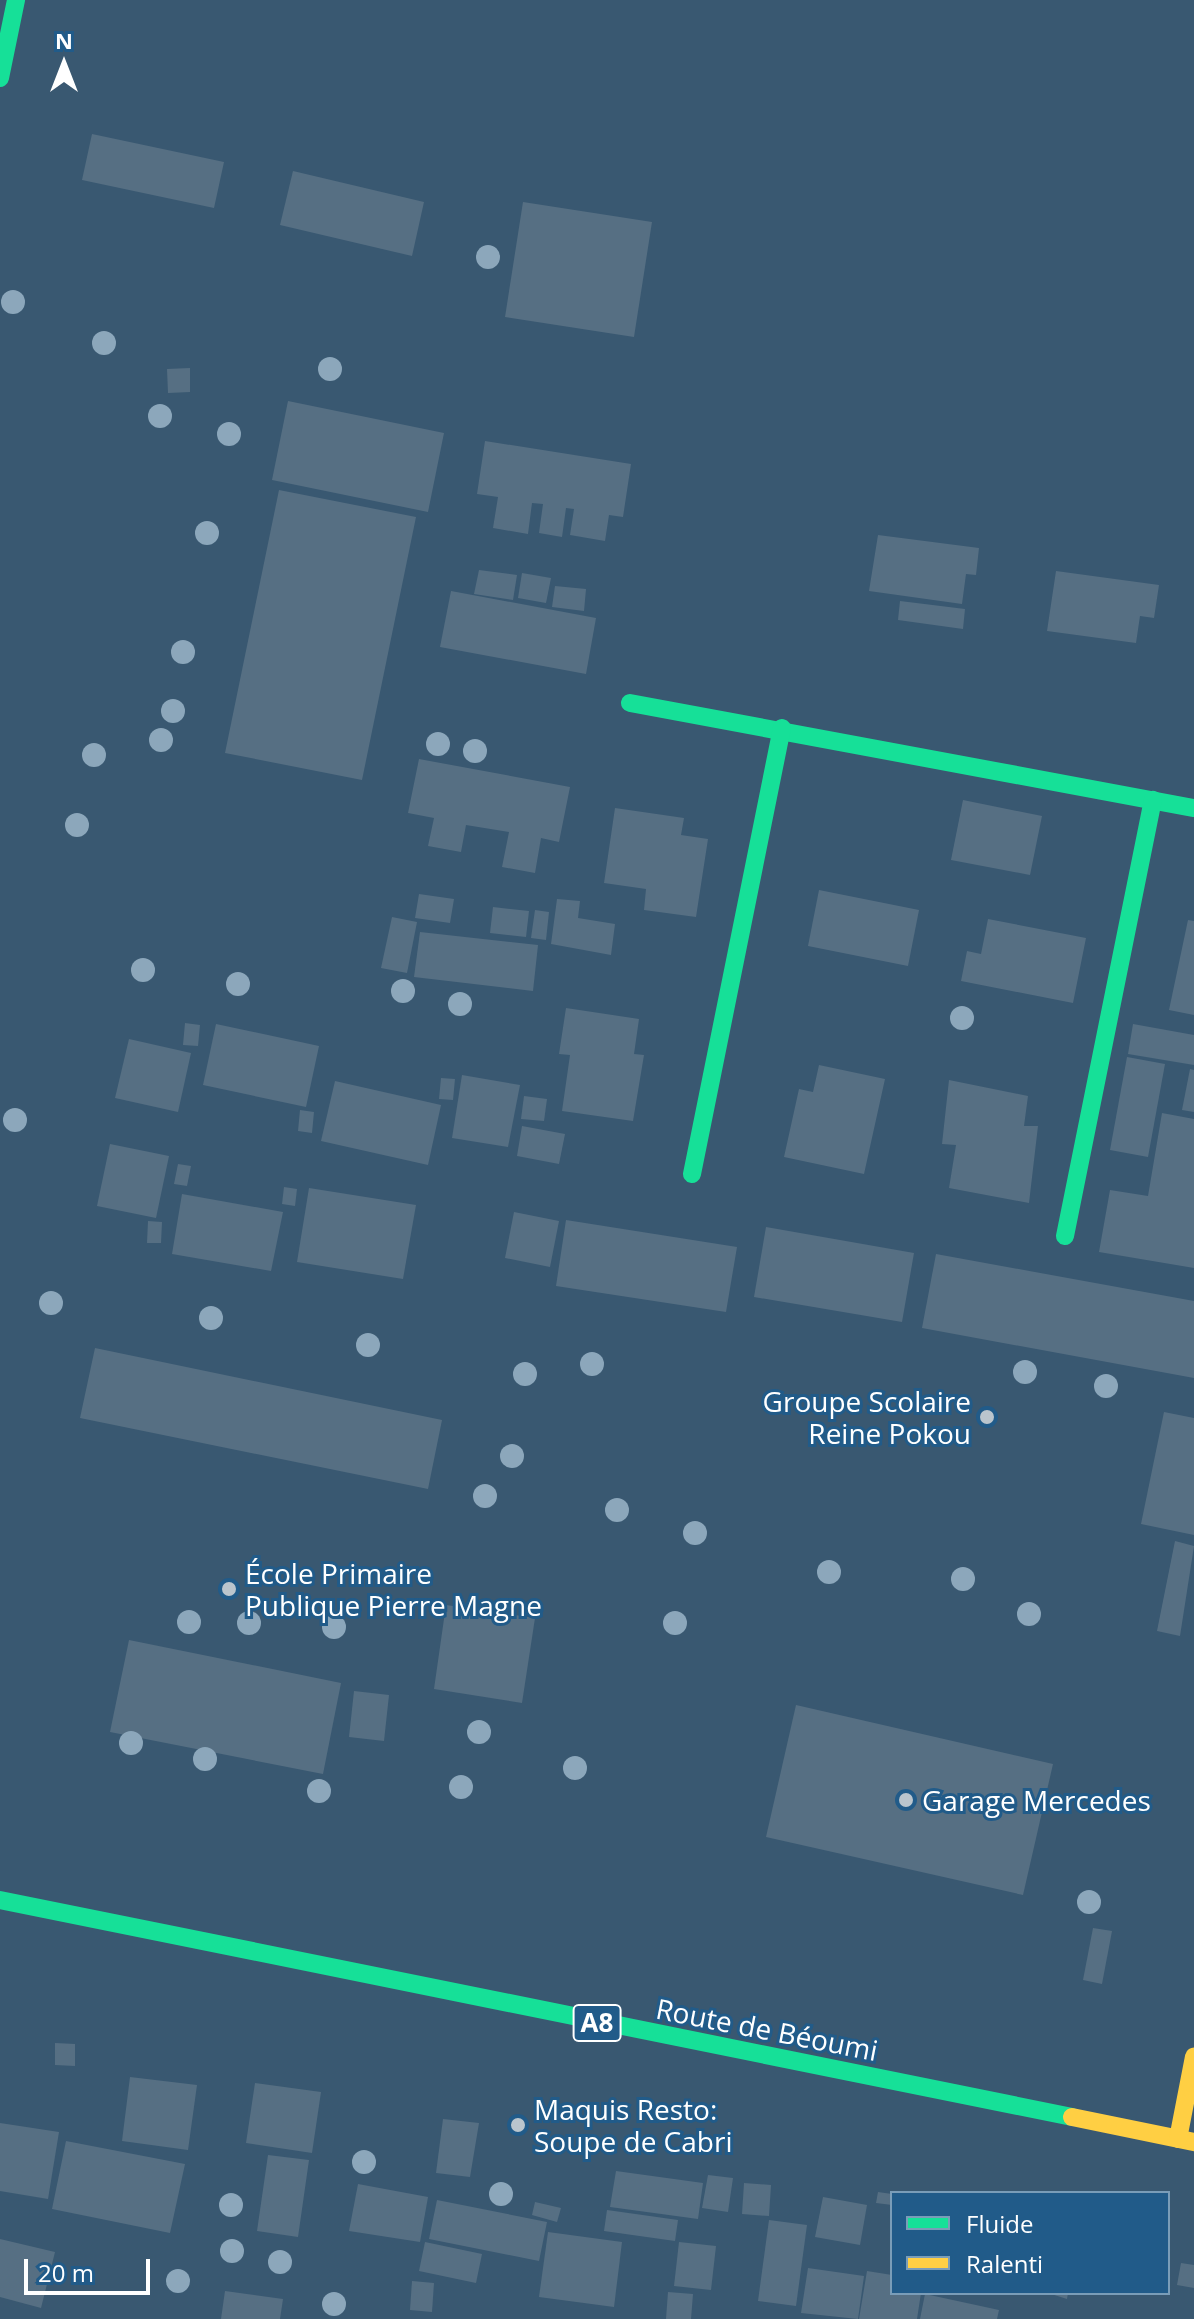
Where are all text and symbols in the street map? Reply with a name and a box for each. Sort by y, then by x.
north arrow [24,24,104,104]
text: N [55,25,73,55]
place label: Groupe Scolaire Reine Pokou [763,1384,971,1450]
marker: Groupe Scolaire Reine Pokou [978,1408,996,1426]
place label: École Primaire Publique Pierre Magne [245,1556,542,1622]
marker: École Primaire Publique Pierre Magne [220,1580,238,1598]
place label: Garage Mercedes [922,1783,1151,1817]
marker: Garage Mercedes [897,1791,915,1809]
street label: Route de Béoumi [653,1991,881,2067]
road number: A8 [571,2001,623,2045]
place label: Maquis Resto: Soupe de Cabri [534,2092,732,2158]
marker: Maquis Resto: Soupe de Cabri [509,2116,527,2134]
legend [890,2191,1170,2295]
text: Fluide [966,2207,1033,2240]
scale bar [28,2243,154,2293]
text: Ralenti [966,2247,1043,2280]
text: 20 m [38,2256,94,2289]

